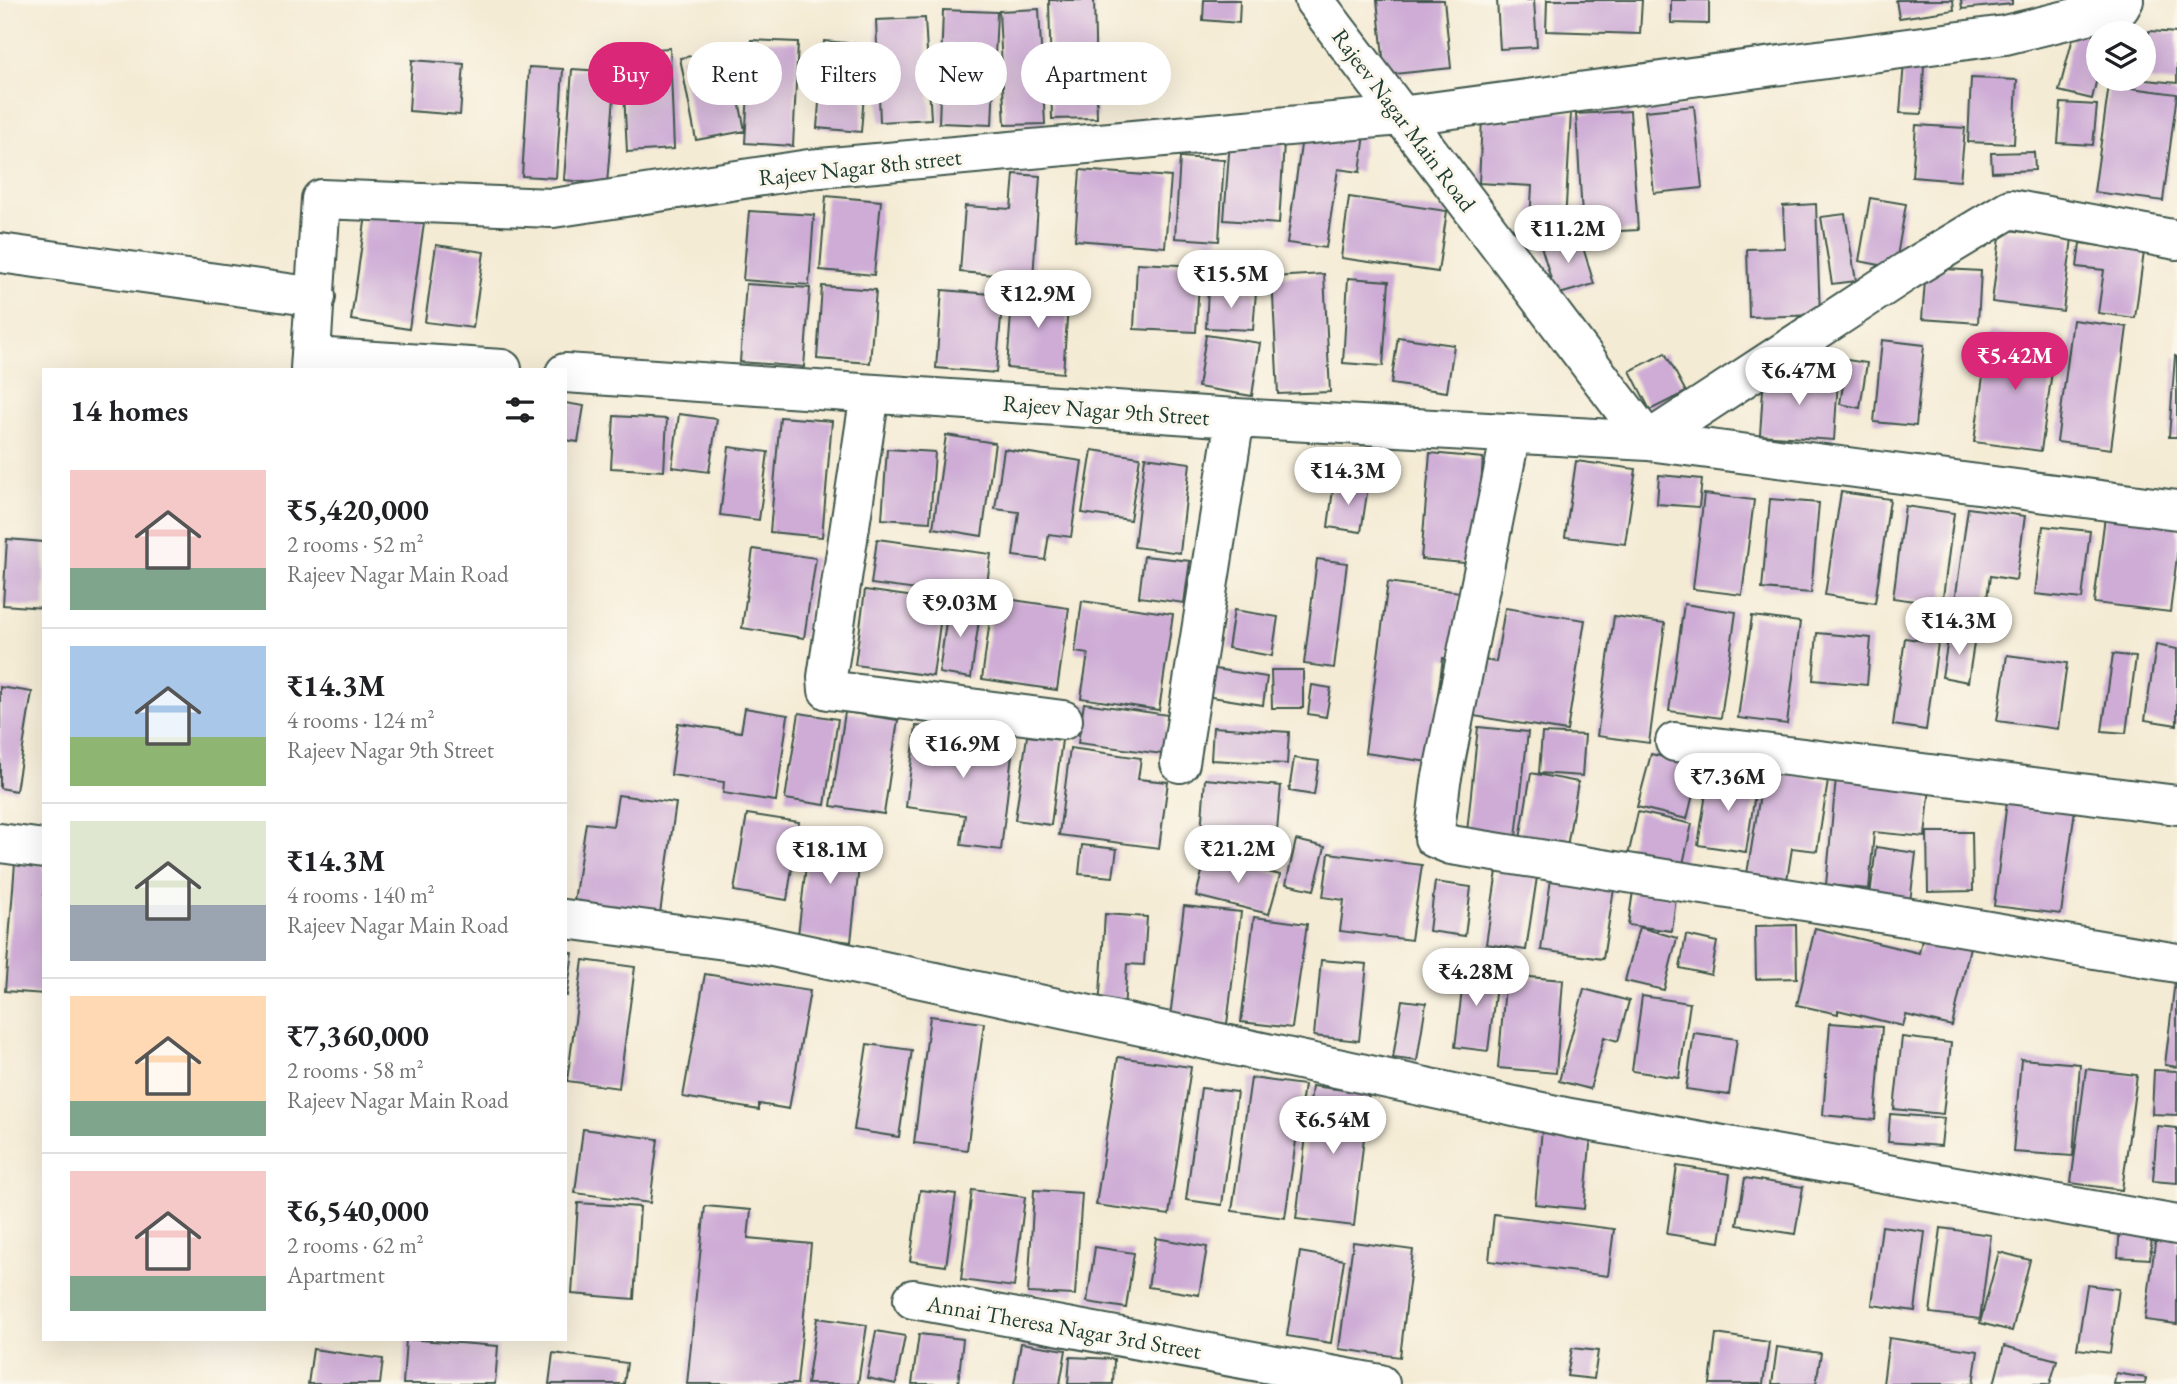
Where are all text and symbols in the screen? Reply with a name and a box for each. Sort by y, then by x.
map controls [2086,21,2156,91]
button: layers [2086,21,2156,91]
street label: Rajeev Nagar Main Road [1325,22,1483,218]
chip: Buy [588,42,673,105]
chip: Rent [687,42,782,105]
chip: Filters [796,42,901,105]
chip: New [915,42,1007,105]
chip: Apartment [1021,42,1171,105]
street label: Rajeev Nagar 8th street [757,141,964,193]
pin: ₹11.2M [1511,205,1625,265]
text: ₹11.2M [1530,213,1606,243]
pin: ₹15.5M [1174,250,1288,310]
text: ₹15.5M [1193,258,1269,288]
pin: ₹12.9M [981,270,1095,330]
text: ₹12.9M [1000,278,1076,308]
pin: ₹5.42M [1958,332,2072,392]
text: ₹5.42M [1977,340,2053,370]
pin: ₹6.47M [1742,348,1856,407]
text: ₹6.47M [1761,355,1837,385]
street label: Rajeev Nagar 9th Street [1002,388,1211,432]
text: 14 homes [70,391,188,430]
icon: filters [501,391,539,429]
pin: ₹14.3M [1291,448,1405,507]
text: ₹14.3M [1310,455,1386,485]
text: ₹5,420,000 [287,490,429,529]
icon: home [126,498,210,582]
text: 2 rooms · 52 m² [287,529,424,559]
text: Rajeev Nagar Main Road [287,559,509,589]
pin: ₹9.03M [903,580,1017,639]
text: ₹9.03M [922,587,998,617]
pin: ₹14.3M [1902,598,2016,657]
text: ₹14.3M [1921,605,1997,635]
text: ₹14.3M [287,666,385,705]
icon: home [126,674,210,758]
text: 4 rooms · 124 m² [287,705,435,735]
pin: ₹16.9M [906,720,1020,780]
text: ₹16.9M [925,728,1001,758]
text: Rajeev Nagar 9th Street [287,735,494,765]
pin: ₹7.36M [1671,754,1785,813]
text: ₹7.36M [1690,761,1766,791]
pin: ₹18.1M [773,826,887,886]
pin: ₹21.2M [1181,826,1295,885]
text: ₹21.2M [1200,833,1276,863]
text: ₹18.1M [792,834,868,864]
text: ₹14.3M [287,841,385,880]
icon: home [126,849,210,933]
text: 4 rooms · 140 m² [287,880,435,910]
text: Rajeev Nagar Main Road [287,910,509,940]
pin: ₹4.28M [1419,948,1533,1008]
text: ₹4.28M [1438,956,1514,986]
text: ₹7,360,000 [287,1016,429,1055]
icon: home [126,1024,210,1108]
text: 2 rooms · 58 m² [287,1055,424,1085]
text: Rajeev Nagar Main Road [287,1085,509,1115]
pin: ₹6.54M [1276,1096,1390,1156]
text: ₹6.54M [1295,1104,1371,1134]
text: ₹6,540,000 [287,1191,429,1230]
icon: home [126,1199,210,1283]
text: 2 rooms · 62 m² [287,1230,424,1260]
text: Apartment [287,1260,385,1290]
street label: Annai Theresa Nagar 3rd Street [923,1288,1204,1366]

